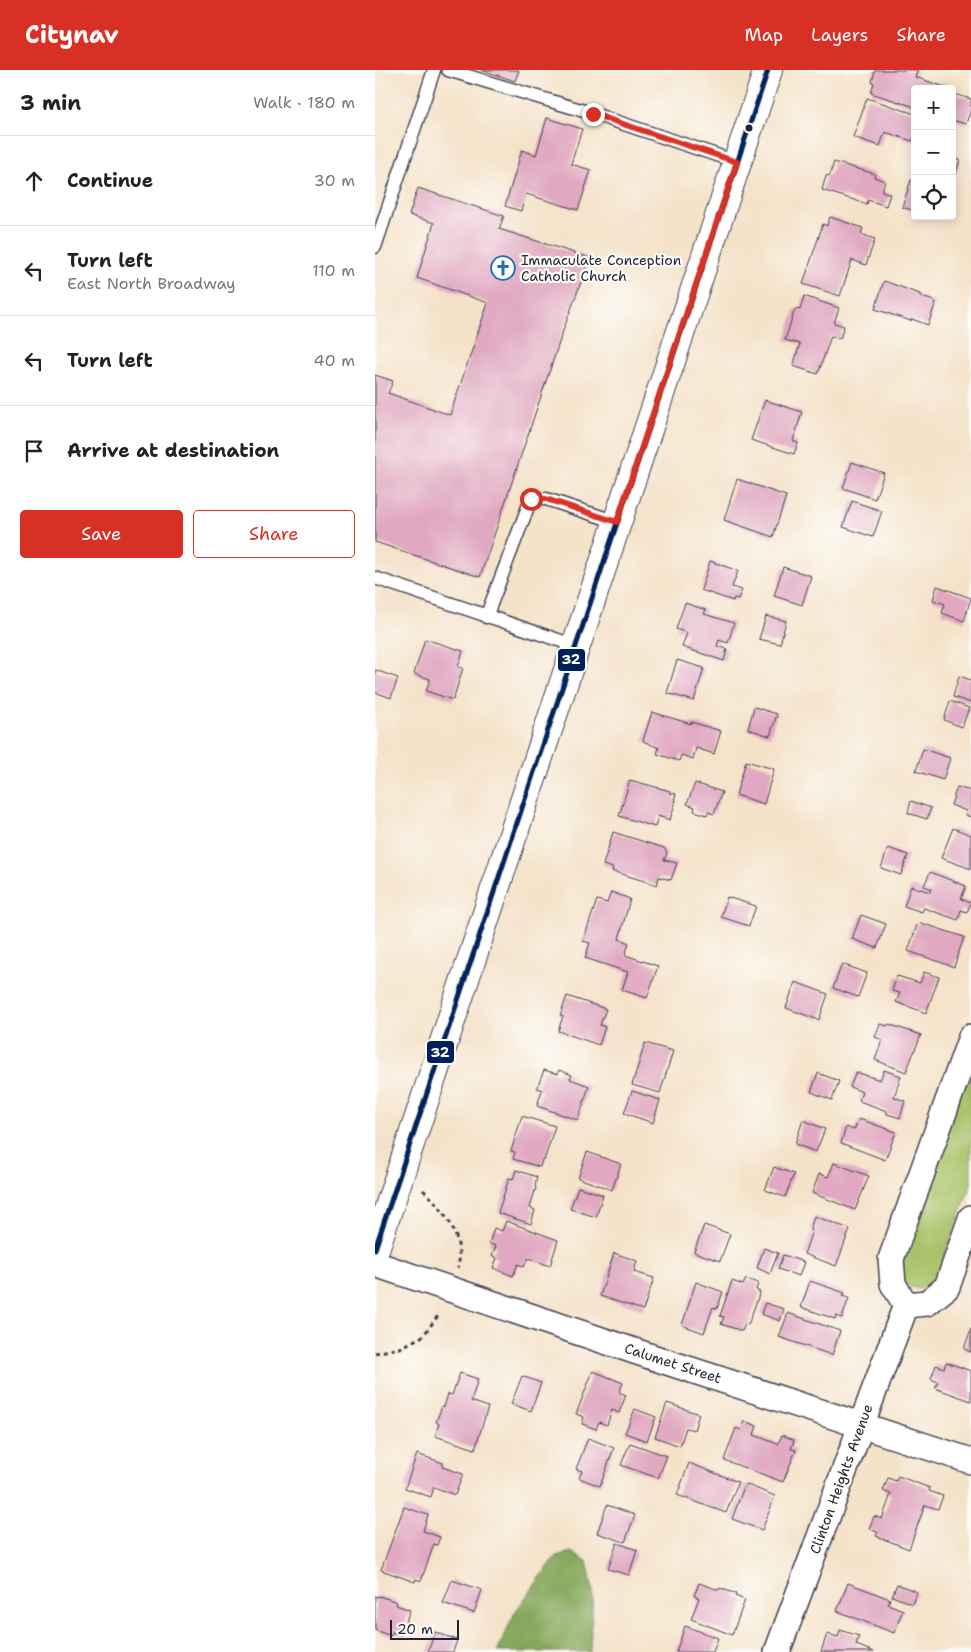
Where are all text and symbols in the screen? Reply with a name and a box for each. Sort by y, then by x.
text: Citynav [25,19,119,51]
text: Map [745,23,783,47]
text: Layers [811,23,868,47]
text: Share [896,23,946,47]
map controls [911,85,956,220]
button: + [911,85,956,130]
text: 3 min [20,89,81,117]
text: Walk · 180 m [253,92,355,113]
route end [582,103,605,126]
unlabelled marker [744,123,754,133]
button: − [911,130,956,175]
icon: ahead [20,167,48,195]
text: Continue [67,168,153,193]
text: 30 m [314,170,355,191]
button: locate [911,175,956,220]
text: Turn left [67,248,153,273]
place label: Immaculate Conception Catholic Church [521,251,682,285]
church icon: Immaculate Conception Catholic Church [490,255,516,281]
icon: left [20,257,48,285]
text: 110 m [312,260,355,281]
text: East North Broadway [67,273,236,294]
icon: left [20,347,48,375]
text: Turn left [67,348,153,373]
text: 40 m [313,350,355,371]
icon: arrive [20,437,48,465]
text: Arrive at destination [67,438,279,463]
route start [520,488,543,511]
button: Save [20,510,183,558]
button: Share [193,510,355,558]
line badge: 32 [557,648,586,672]
text: 32 [561,650,581,668]
line badge: 32 [426,1040,455,1064]
text: 32 [430,1043,450,1061]
street label: Calumet Street [622,1339,724,1387]
street label: Clinton Heights Avenue [805,1402,877,1556]
scale bar [390,1617,459,1640]
text: 20 m [397,1620,433,1638]

